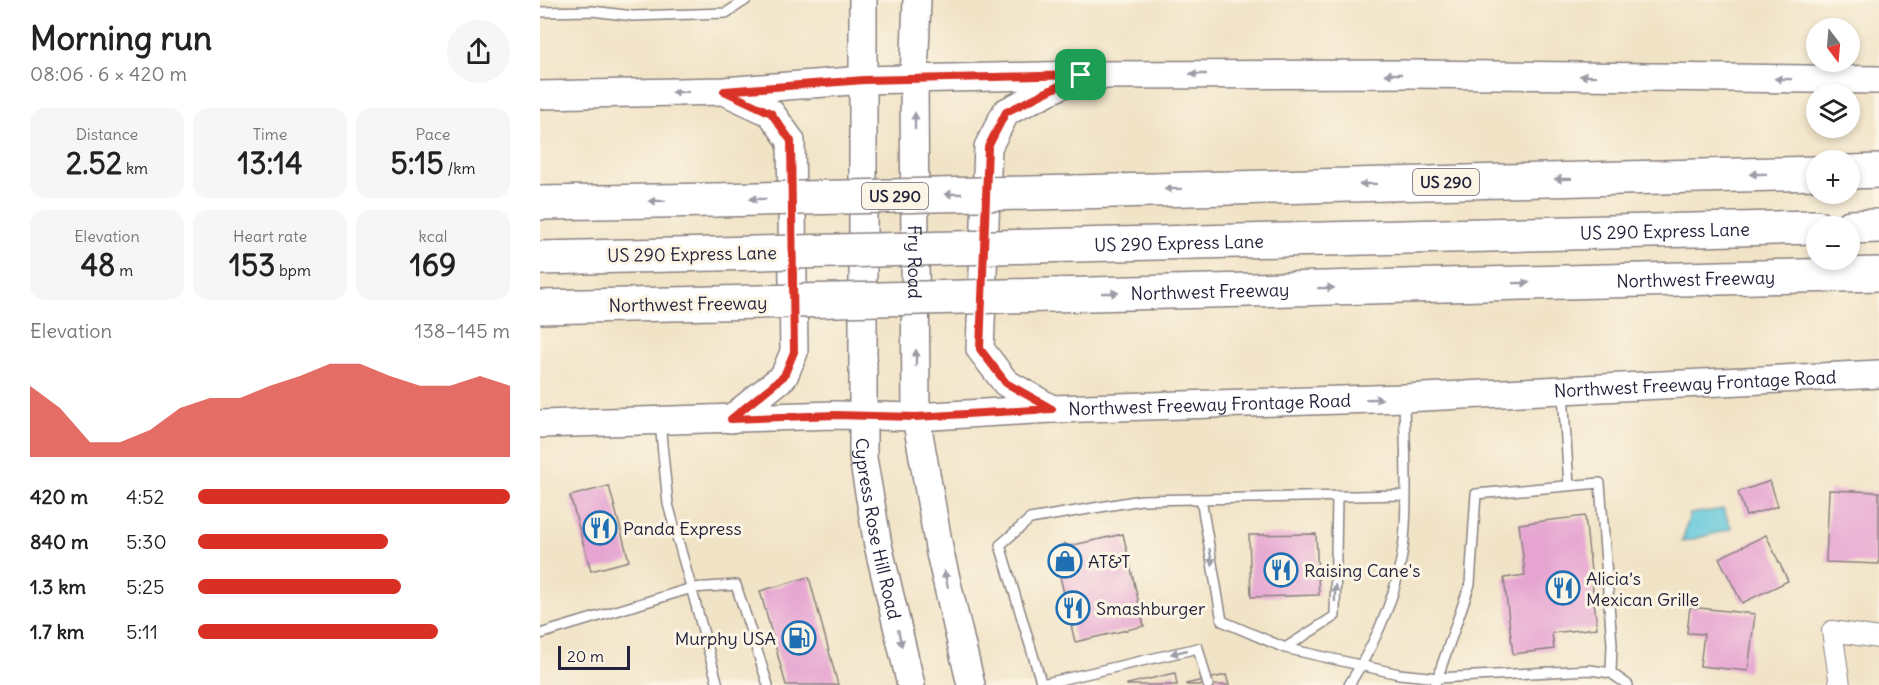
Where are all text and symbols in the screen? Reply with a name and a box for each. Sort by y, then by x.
text: Morning run [30,17,212,59]
north arrow [1806,18,1860,72]
map controls [1806,18,1860,270]
button: share [447,20,510,83]
pin [1055,49,1106,100]
icon: arrive [1064,58,1097,91]
text: 08:06 · 6 × 420 m [30,61,187,86]
one-way arrow [1189,69,1208,79]
one-way arrow [1384,69,1403,79]
one-way arrow [1579,71,1598,81]
one-way arrow [1774,74,1793,83]
button: layers [1806,84,1860,138]
one-way arrow [671,87,690,97]
one-way arrow [910,112,920,131]
text: Distance [76,124,138,144]
text: Time [253,124,287,144]
text: Pace [416,124,450,144]
text: 2.52 [66,144,122,182]
text: 13:14 [238,144,302,182]
text: 5:15 [390,144,444,182]
button: + [1806,150,1860,204]
text: km [122,158,148,178]
text: /km [444,158,476,178]
road number: US 290 [1413,169,1479,195]
one-way arrow [1749,170,1768,179]
one-way arrow [1554,174,1573,184]
one-way arrow [1359,179,1378,189]
road number: US 290 [862,183,928,209]
one-way arrow [1164,184,1183,194]
one-way arrow [944,190,963,199]
one-way arrow [749,194,768,203]
one-way arrow [647,196,666,206]
button: − [1806,216,1860,270]
street label: US 290 Express Lane [1580,217,1750,244]
street label: Fry Road [903,225,927,299]
text: Elevation [74,226,140,246]
text: Heart rate [233,226,307,246]
text: kcal [419,226,447,246]
street label: US 290 Express Lane [1094,229,1264,256]
street label: US 290 Express Lane [607,241,777,267]
text: 48 [81,246,115,284]
text: 153 [229,246,275,284]
text: 169 [410,246,456,284]
text: m [115,260,133,280]
text: bpm [275,260,311,280]
street label: Northwest Freeway [1616,265,1775,292]
street label: Northwest Freeway [1130,277,1290,304]
one-way arrow [1511,278,1530,288]
one-way arrow [1316,283,1335,293]
one-way arrow [1100,289,1119,298]
street label: Northwest Freeway [608,291,768,317]
text: Elevation [30,318,112,343]
text: 138–145 m [415,318,510,343]
one-way arrow [911,349,921,368]
street label: Northwest Freeway Frontage Road [1553,365,1837,402]
street label: Northwest Freeway Frontage Road [1068,388,1352,420]
one-way arrow [1364,395,1383,404]
street label: Cypress Rose Hill Road [852,438,907,622]
text: 420 m [30,484,88,509]
text: 4:52 [126,484,165,509]
restaurant icon: Panda Express [582,510,618,546]
place label: Panda Express [623,517,742,540]
text: 840 m [30,529,89,554]
text: 5:30 [126,529,167,554]
shop icon: AT&T [1047,543,1083,579]
one-way arrow [1207,547,1216,566]
place label: AT&T [1088,550,1131,573]
restaurant icon: Raising Cane's [1263,552,1299,588]
place label: Raising Cane's [1304,559,1420,582]
place label: Alicia’s Mexican Grille [1586,567,1699,611]
one-way arrow [941,569,951,588]
restaurant icon: Alicia’s Mexican Grille [1545,570,1581,606]
text: 1.3 km [30,574,86,599]
text: 5:25 [126,574,164,599]
one-way arrow [1330,584,1340,603]
restaurant icon: Smashburger [1055,590,1091,626]
place label: Smashburger [1096,597,1206,620]
text: 1.7 km [30,619,84,644]
text: 5:11 [126,619,158,644]
fuel station icon: Murphy USA [781,620,817,656]
place label: Murphy USA [675,627,776,650]
one-way arrow [896,629,906,647]
scale bar [558,643,630,670]
text: 20 m [567,646,604,666]
one-way arrow [1169,648,1188,658]

